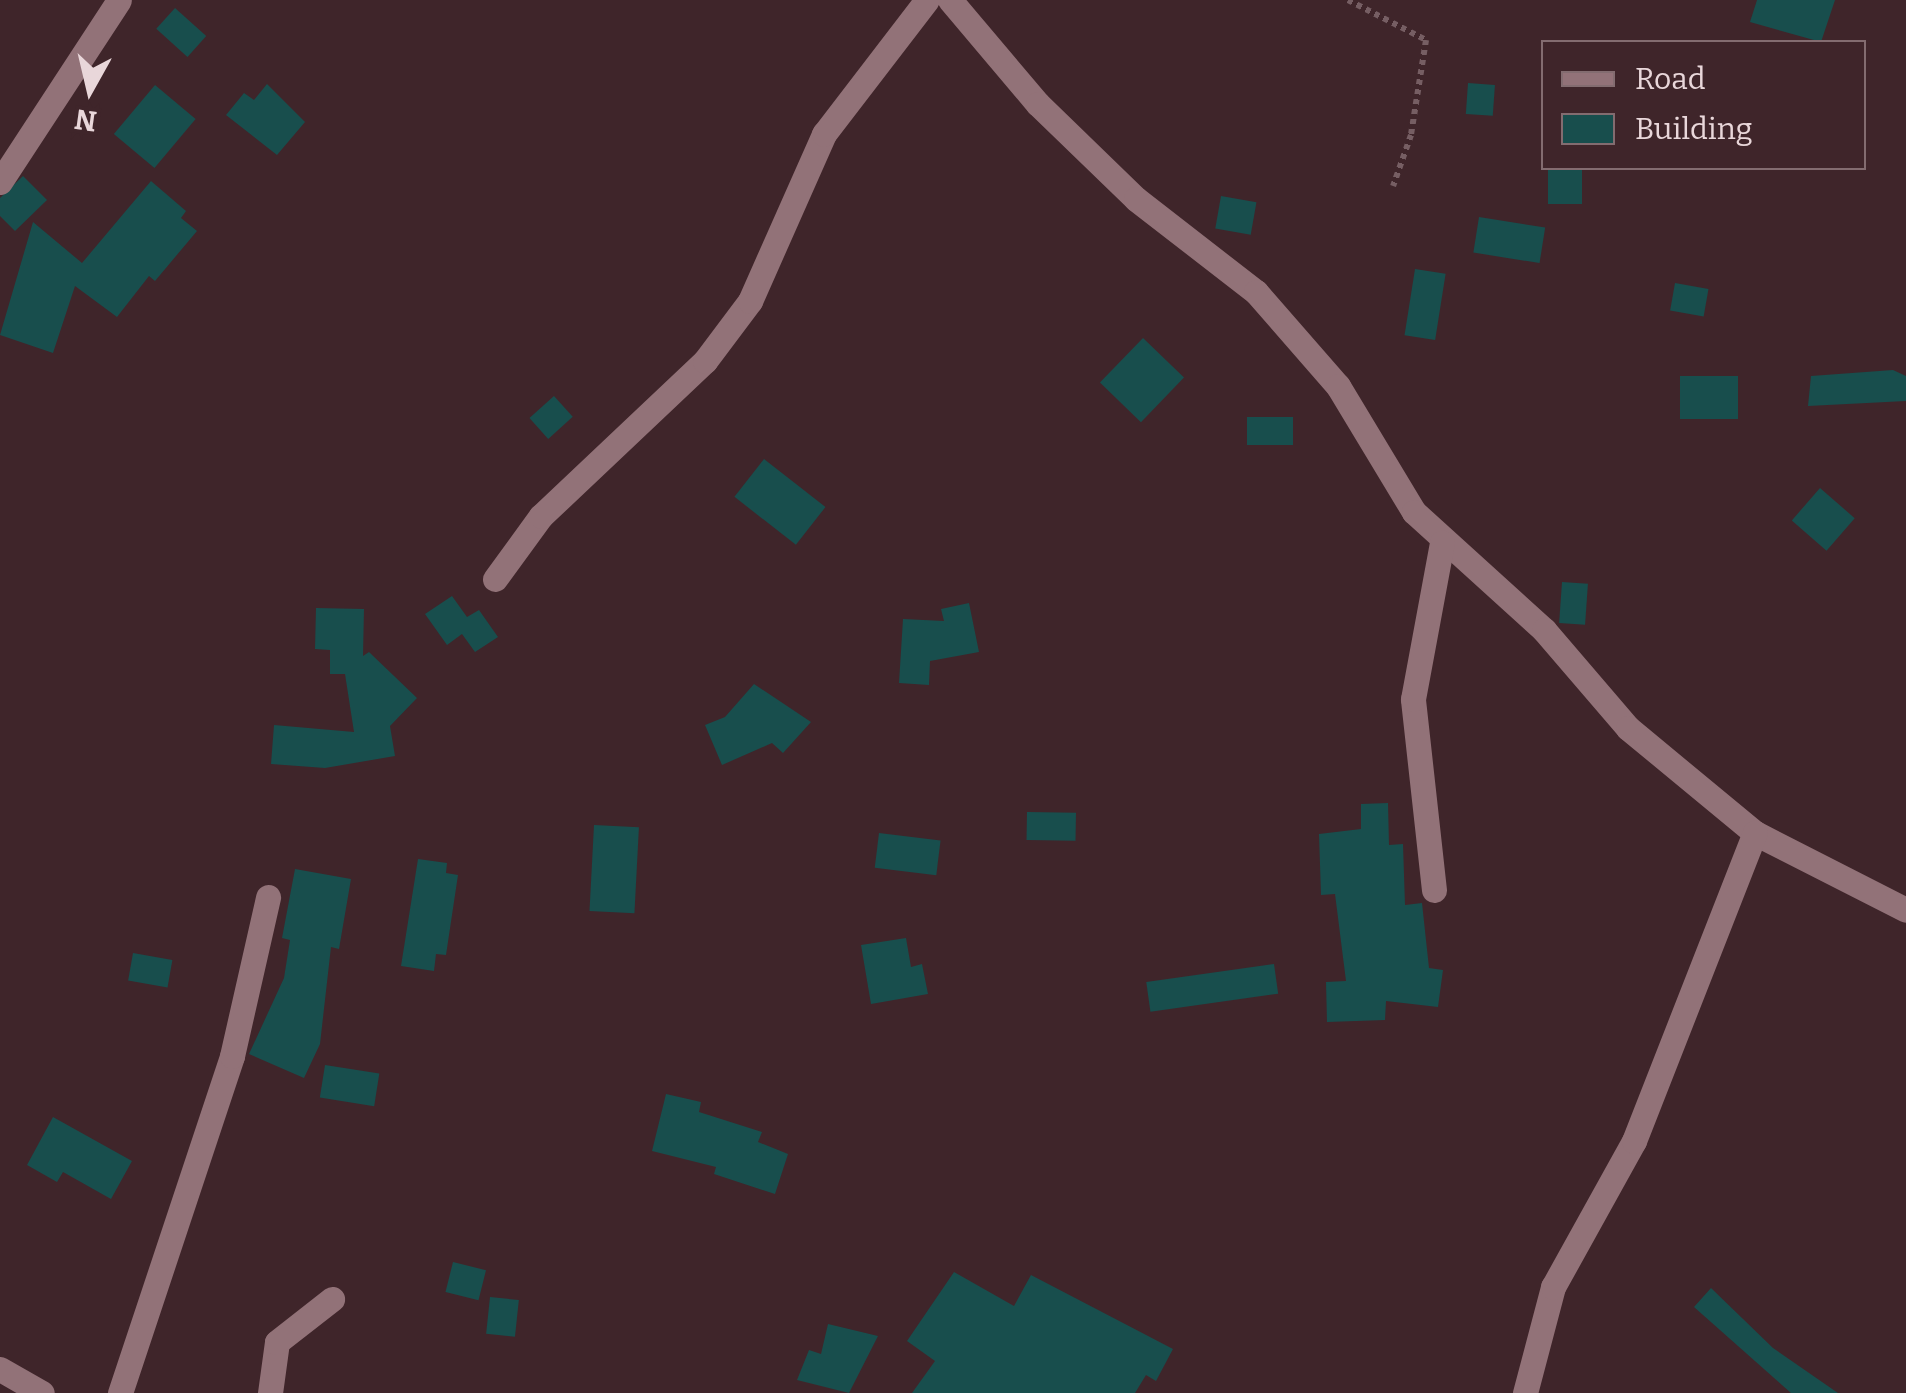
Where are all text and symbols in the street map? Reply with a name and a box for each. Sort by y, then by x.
north arrow [40,40,140,140]
legend [1541,40,1866,170]
text: Road [1635,61,1706,97]
text: N [73,102,99,138]
text: Building [1635,111,1753,147]

